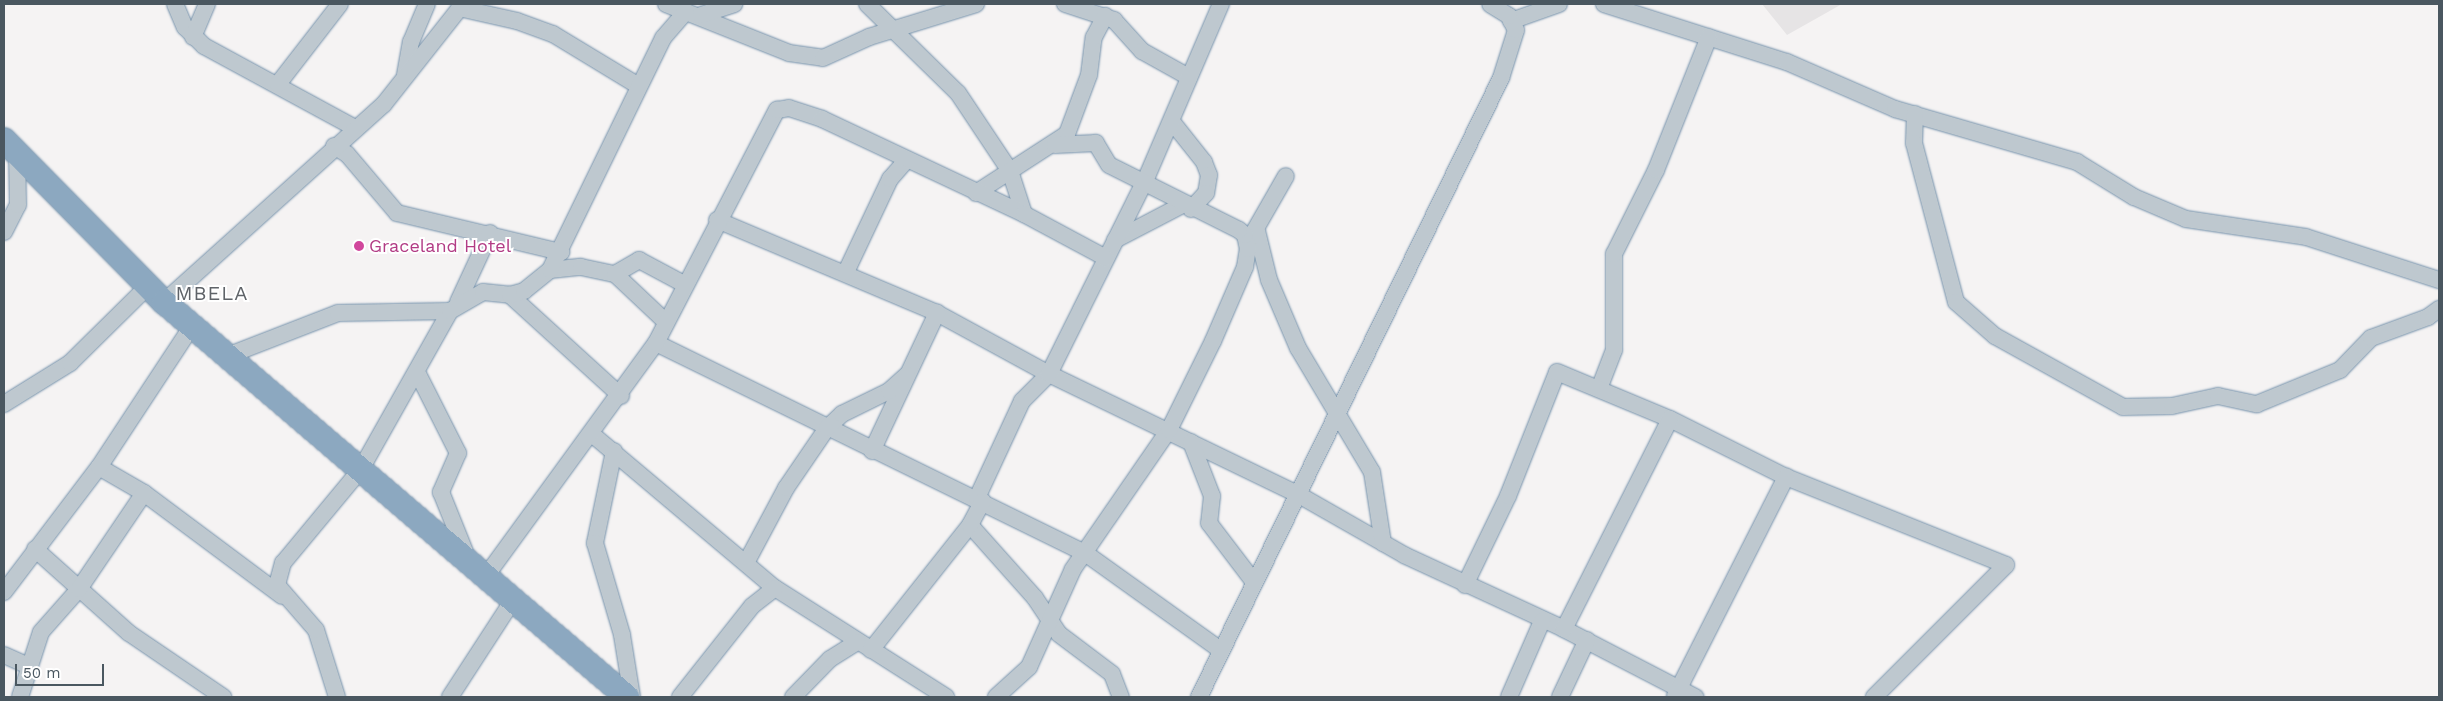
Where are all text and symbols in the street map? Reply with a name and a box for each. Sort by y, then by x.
place label: Graceland Hotel [369,235,511,257]
marker: Graceland Hotel [353,240,365,252]
district label: MBELA [175,281,249,305]
scale bar [18,654,106,686]
text: 50 m [23,664,60,682]

